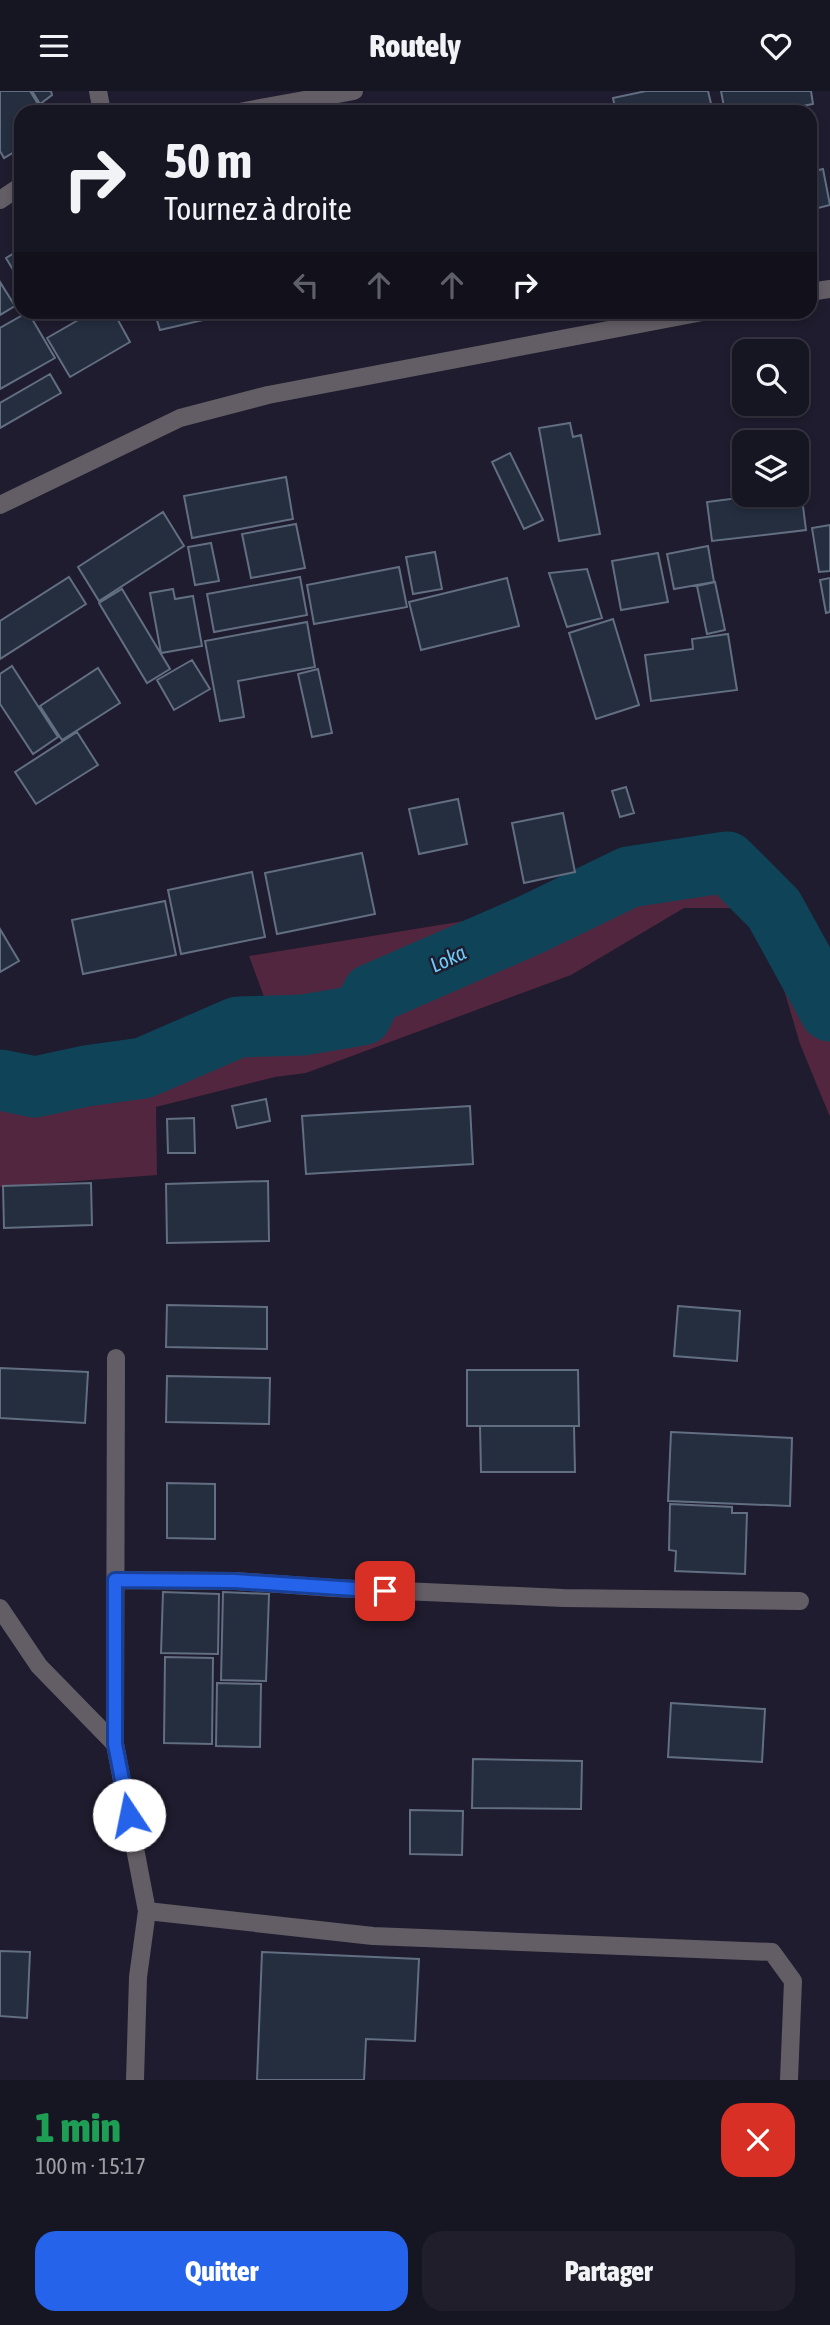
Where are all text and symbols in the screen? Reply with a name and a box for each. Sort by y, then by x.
icon: menu [35,27,73,65]
text: Routely [369,27,461,64]
icon: heart [757,27,795,65]
text: 50 m [164,132,252,188]
icon: right [49,133,140,224]
text: Tournez à droite [164,190,352,227]
icon: left [287,266,325,304]
icon: ahead [360,266,398,304]
icon: ahead [433,266,471,304]
icon: right [506,266,544,304]
map controls [732,339,809,507]
button: search [732,339,809,416]
button: layers [732,430,809,507]
water label: Loka [426,939,469,977]
pin [355,1561,415,1621]
icon: arrive [366,1572,404,1610]
position arrow [92,1778,166,1852]
text: 1 min [35,2103,121,2151]
button: close [721,2103,795,2177]
text: 100 m · 15:17 [35,2153,146,2179]
button: Quitter [35,2231,408,2311]
button: Partager [422,2231,795,2311]

